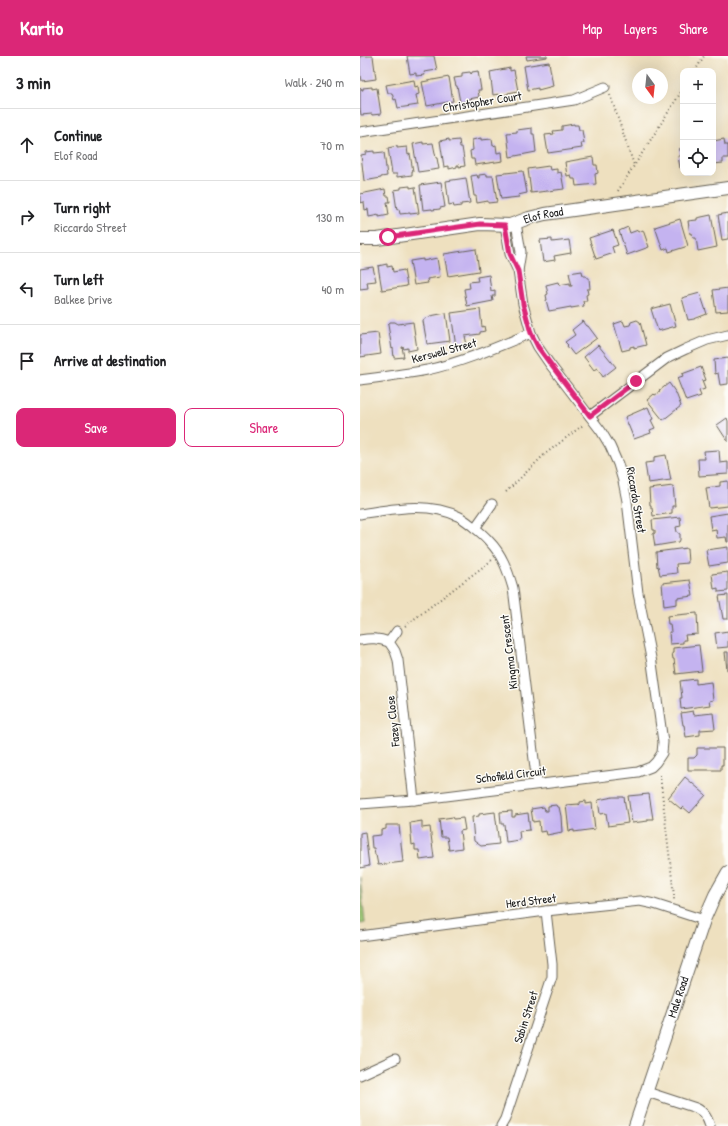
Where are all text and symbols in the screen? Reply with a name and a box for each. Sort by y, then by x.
text: Kartio [20,15,63,41]
text: Map [582,19,602,38]
text: Layers [624,19,657,38]
text: Share [679,19,708,38]
north arrow [632,68,668,104]
map controls [680,68,716,176]
button: + [680,68,716,104]
text: 3 min [16,71,51,94]
text: Walk · 240 m [285,73,344,91]
street label: Christopher Court [441,87,524,116]
button: − [680,104,716,140]
text: Continue [54,125,102,146]
icon: ahead [16,134,38,156]
text: 70 m [320,136,344,154]
button: locate [680,140,716,176]
text: Elof Road [54,146,97,164]
text: Turn right [54,197,110,218]
street label: Elof Road [521,202,564,227]
icon: right [16,206,38,228]
text: 130 m [316,208,344,226]
text: Riccardo Street [54,218,127,236]
route start [379,228,397,246]
text: Turn left [54,269,104,290]
icon: left [16,278,38,300]
text: 40 m [321,280,344,298]
text: Balkee Drive [54,290,112,308]
street label: Kerswell Street [410,333,479,367]
icon: arrive [16,350,38,372]
text: Arrive at destination [54,350,166,371]
route end [627,372,645,390]
button: Save [16,408,176,447]
button: Share [184,408,344,447]
street label: Riccardo Street [622,465,651,535]
street label: Kingma Crescent [495,613,522,690]
street label: Fazey Close [381,695,404,748]
street label: Schofield Circuit [475,762,548,787]
street label: Herd Street [505,889,558,912]
street label: Male Road [663,974,693,1020]
street label: Sabin Street [509,988,542,1045]

